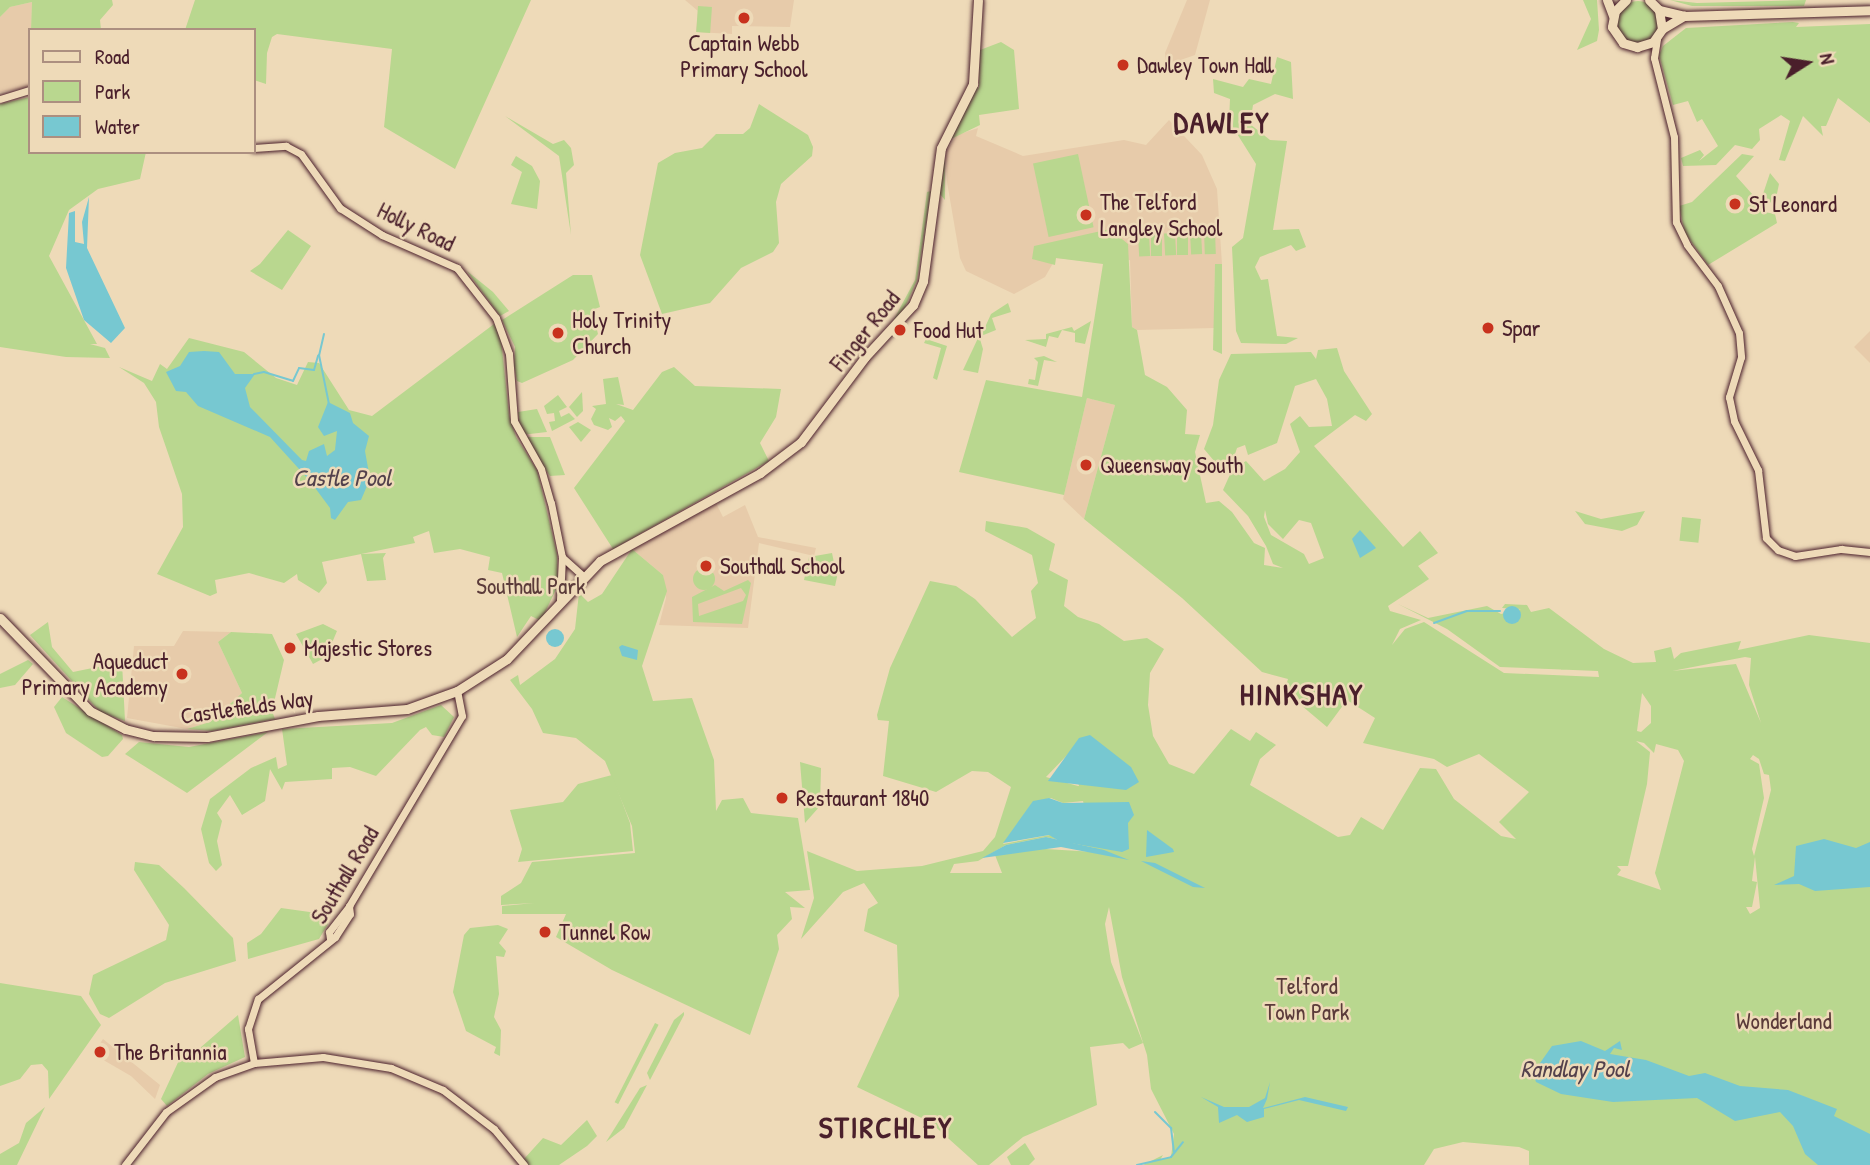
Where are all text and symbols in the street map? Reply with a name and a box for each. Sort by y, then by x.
marker: Captain Webb Primary School [736,10,752,26]
legend [28,28,256,154]
north arrow [1772,28,1842,98]
place label: Captain Webb Primary School [680,29,808,83]
text: Road [95,42,129,71]
place label: Dawley Town Hall [1137,51,1274,79]
text: N [1814,51,1841,66]
marker: Dawley Town Hall [1115,57,1131,73]
text: Park [95,77,130,106]
district label: DAWLEY [1174,104,1270,140]
text: Water [95,112,140,141]
place label: The Telford Langley School [1100,188,1222,242]
place label: St Leonard [1749,190,1837,218]
street label: Holly Road [373,196,459,258]
marker: St Leonard [1727,196,1743,212]
marker: The Telford Langley School [1078,207,1094,223]
street label: Finger Road [824,285,906,377]
place label: Holy Trinity Church [572,306,671,360]
place label: Spar [1502,314,1540,342]
place label: Food Hut [914,316,983,344]
marker: Spar [1480,320,1496,336]
marker: Food Hut [892,322,908,338]
marker: Holy Trinity Church [550,325,566,341]
place label: Queensway South [1100,451,1243,479]
marker: Queensway South [1078,457,1094,473]
water label: Castle Pool [293,464,391,492]
place label: Southall School [720,552,845,580]
marker: Southall School [698,558,714,574]
park label: Southall Park [476,572,586,600]
place label: Majestic Stores [304,634,432,662]
marker: Majestic Stores [282,640,298,656]
place label: Aqueduct Primary Academy [22,647,168,701]
marker: Aqueduct Primary Academy [174,666,190,682]
district label: HINKSHAY [1241,676,1363,712]
street label: Castlefields Way [179,684,315,730]
place label: Restaurant 1840 [796,784,929,812]
marker: Restaurant 1840 [774,790,790,806]
street label: Southall Road [305,821,385,929]
place label: Tunnel Row [559,918,651,946]
marker: Tunnel Row [537,924,553,940]
park label: Telford Town Park [1265,972,1349,1026]
park label: Wonderland [1736,1007,1832,1035]
place label: The Britannia [114,1038,226,1066]
marker: The Britannia [92,1044,108,1060]
water label: Randlay Pool [1520,1055,1630,1083]
district label: STIRCHLEY [820,1109,952,1145]

